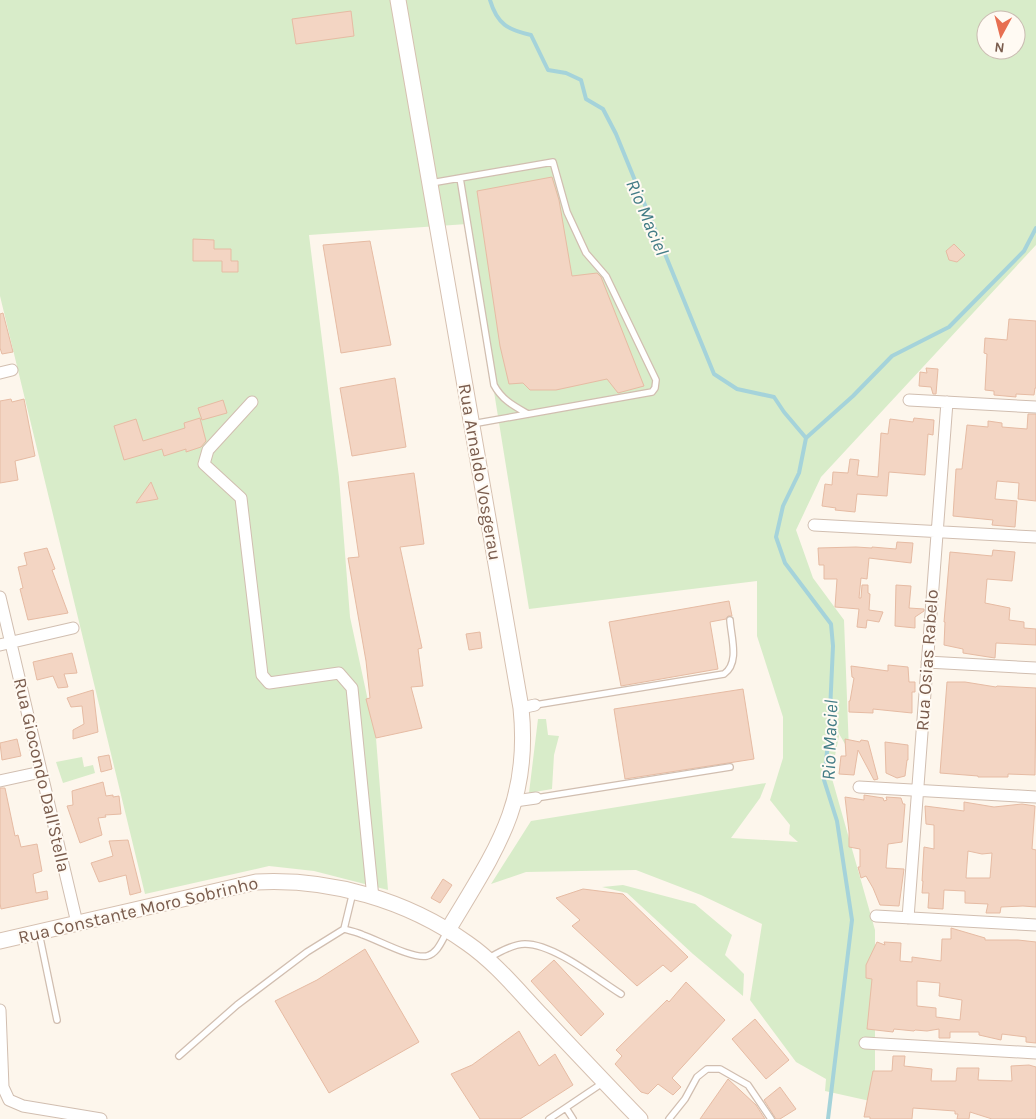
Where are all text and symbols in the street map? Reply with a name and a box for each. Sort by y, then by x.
north arrow [976,10,1026,60]
text: N [993,38,1005,56]
water label: Rio Maciel [621,176,673,259]
street label: Rua Arnaldo Vosgerau [454,382,506,562]
street label: Rua Osias Rabelo [911,588,943,732]
street label: Rua Giocondo Dall'Stella [9,676,75,874]
water label: Rio Maciel [818,699,842,781]
street label: Rua Constante Moro Sobrinho [16,872,260,948]

